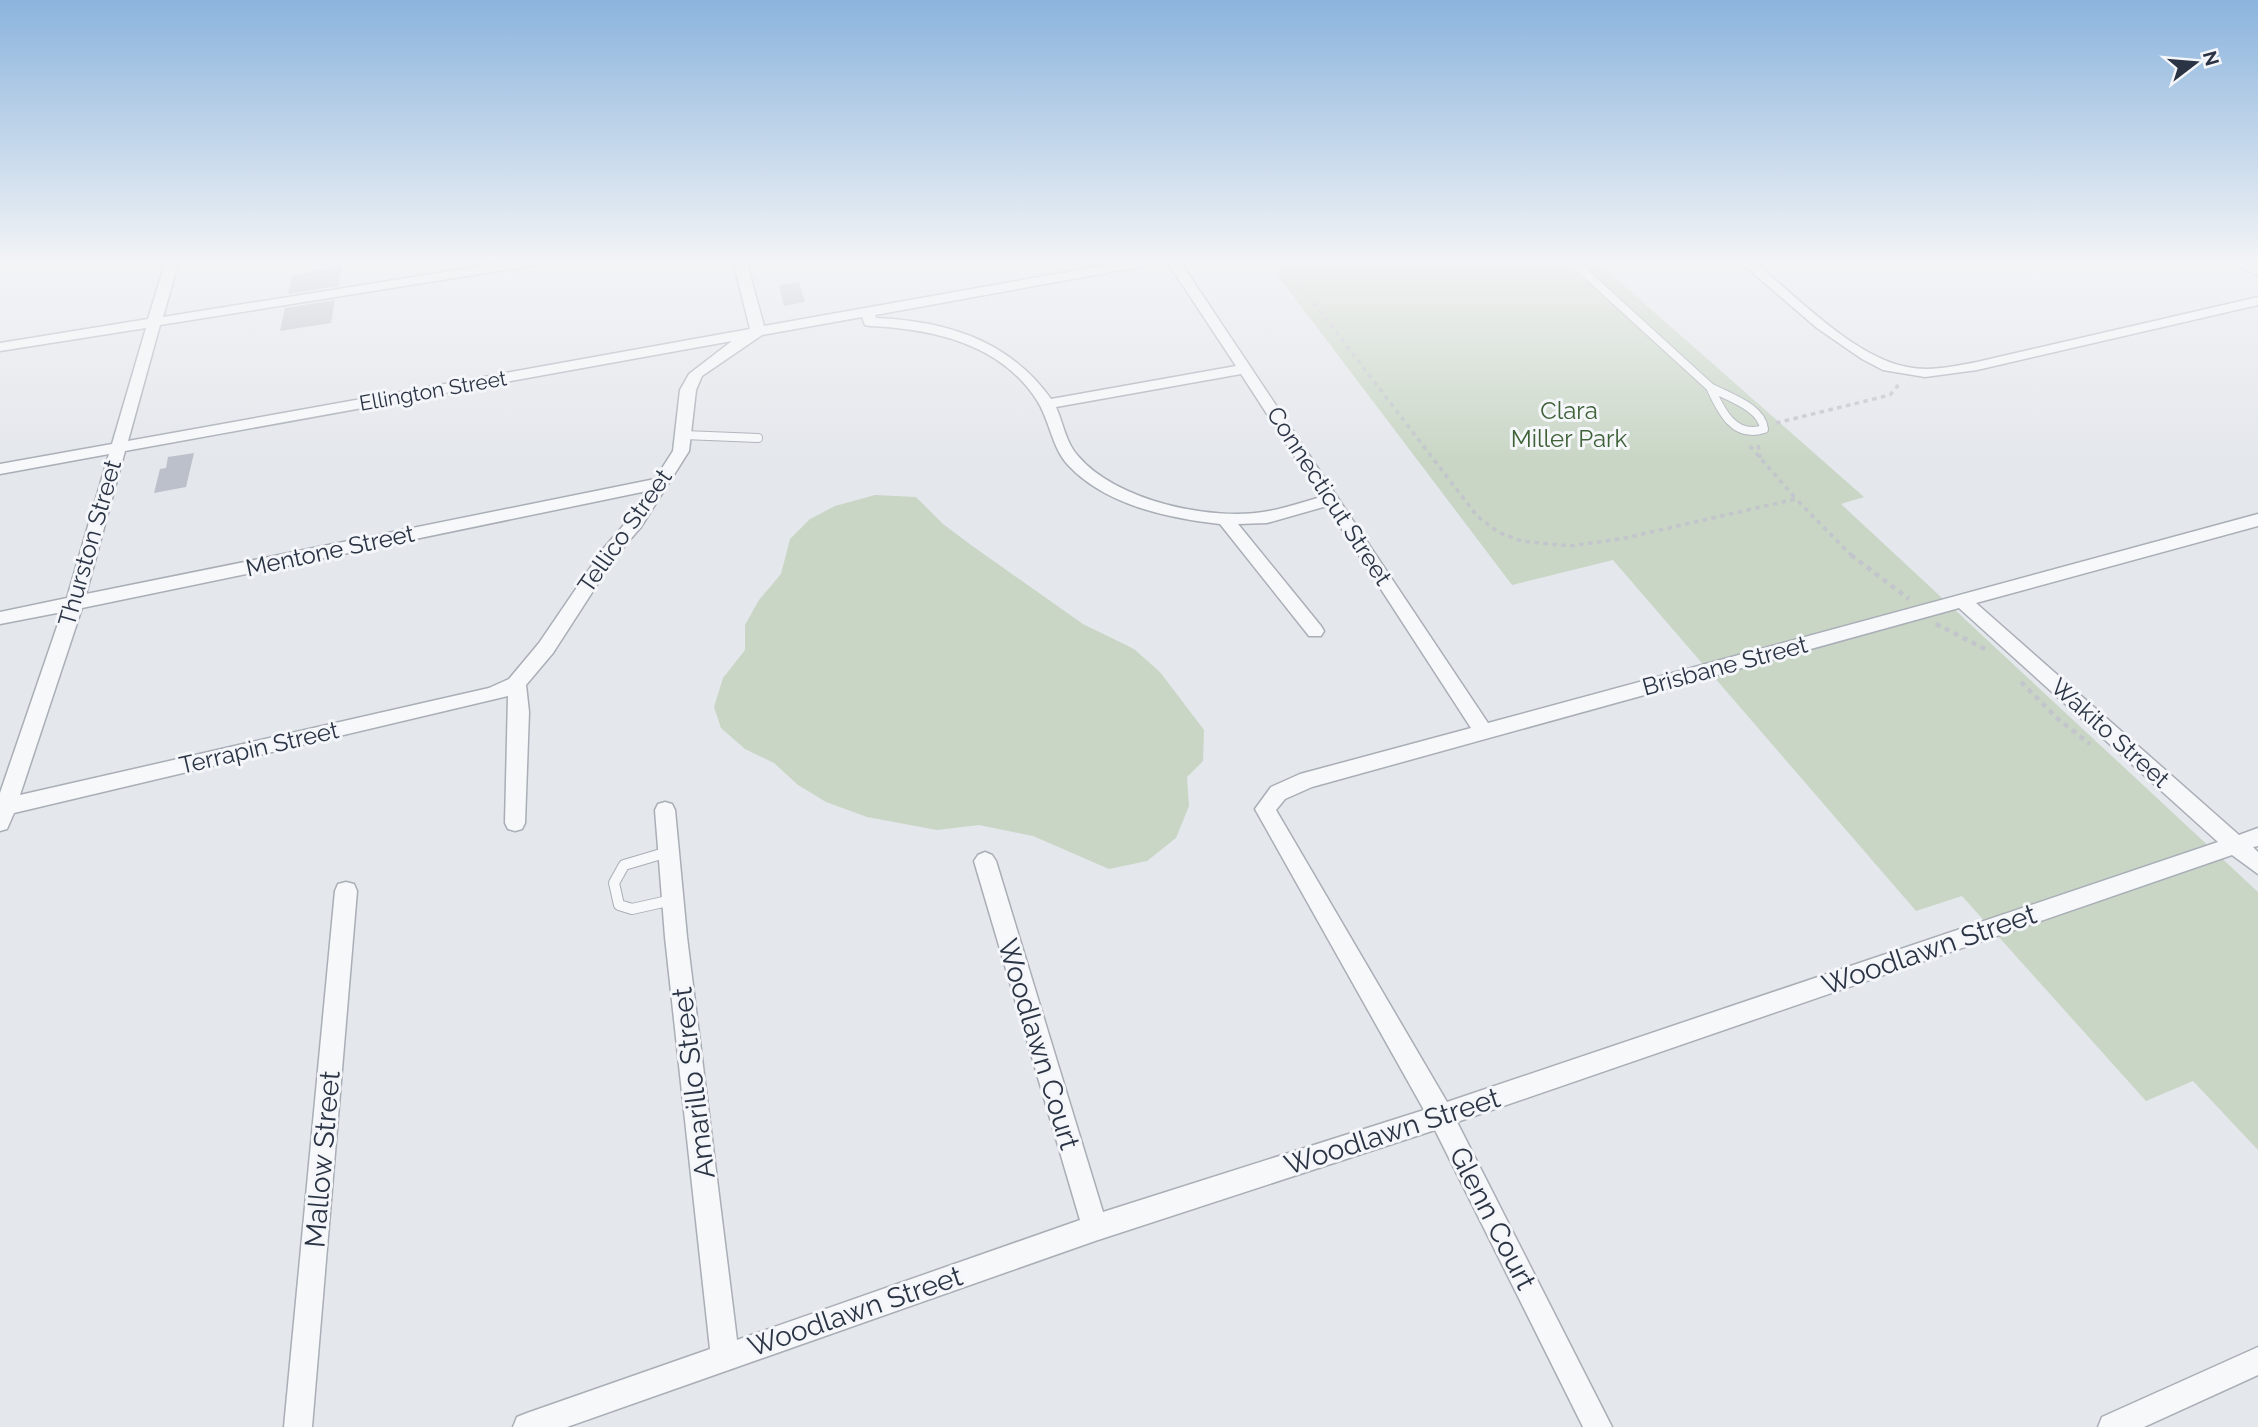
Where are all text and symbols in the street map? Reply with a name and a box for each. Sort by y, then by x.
north arrow [2160,28,2230,98]
text: N [2199,48,2224,68]
street label: Ellington Street [357,365,509,416]
park label: Clara Miller Park [1511,396,1627,453]
street label: Connecticut Street [1261,401,1398,591]
street label: Thurston Street [52,456,127,629]
street label: Tellico Street [571,463,678,598]
street label: Mentone Street [243,518,417,583]
street label: Brisbane Street [1639,630,1811,702]
street label: Wakito Street [2045,672,2176,793]
street label: Terrapin Street [176,715,341,780]
street label: Woodlawn Street [1818,897,2041,1002]
street label: Woodlawn Court [991,935,1086,1154]
street label: Amarillo Street [665,985,722,1180]
street label: Mallow Street [298,1068,347,1249]
street label: Woodlawn Street [1280,1081,1505,1182]
street label: Glenn Court [1443,1141,1543,1296]
street label: Woodlawn Street [744,1259,967,1364]

